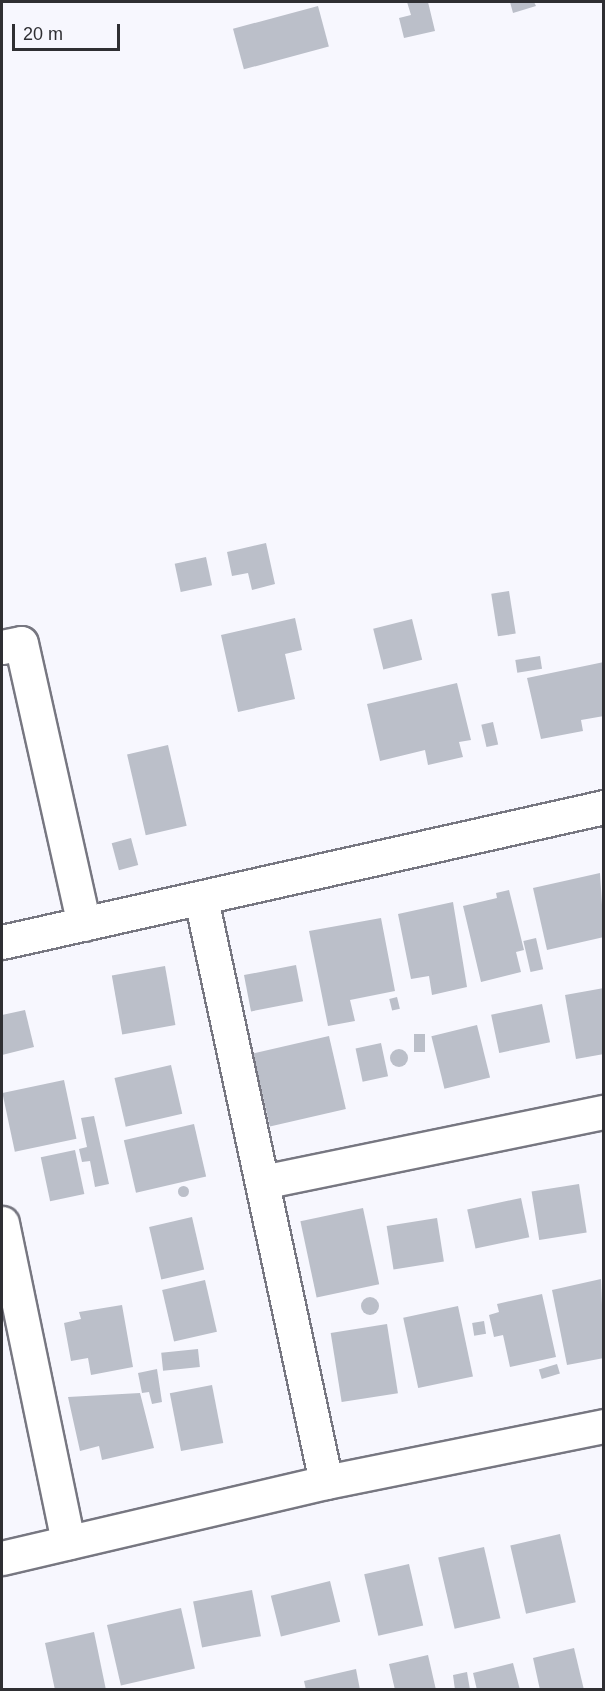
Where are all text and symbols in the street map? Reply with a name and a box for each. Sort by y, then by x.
scale bar [15,12,123,50]
text: 20 m [23,24,63,44]

